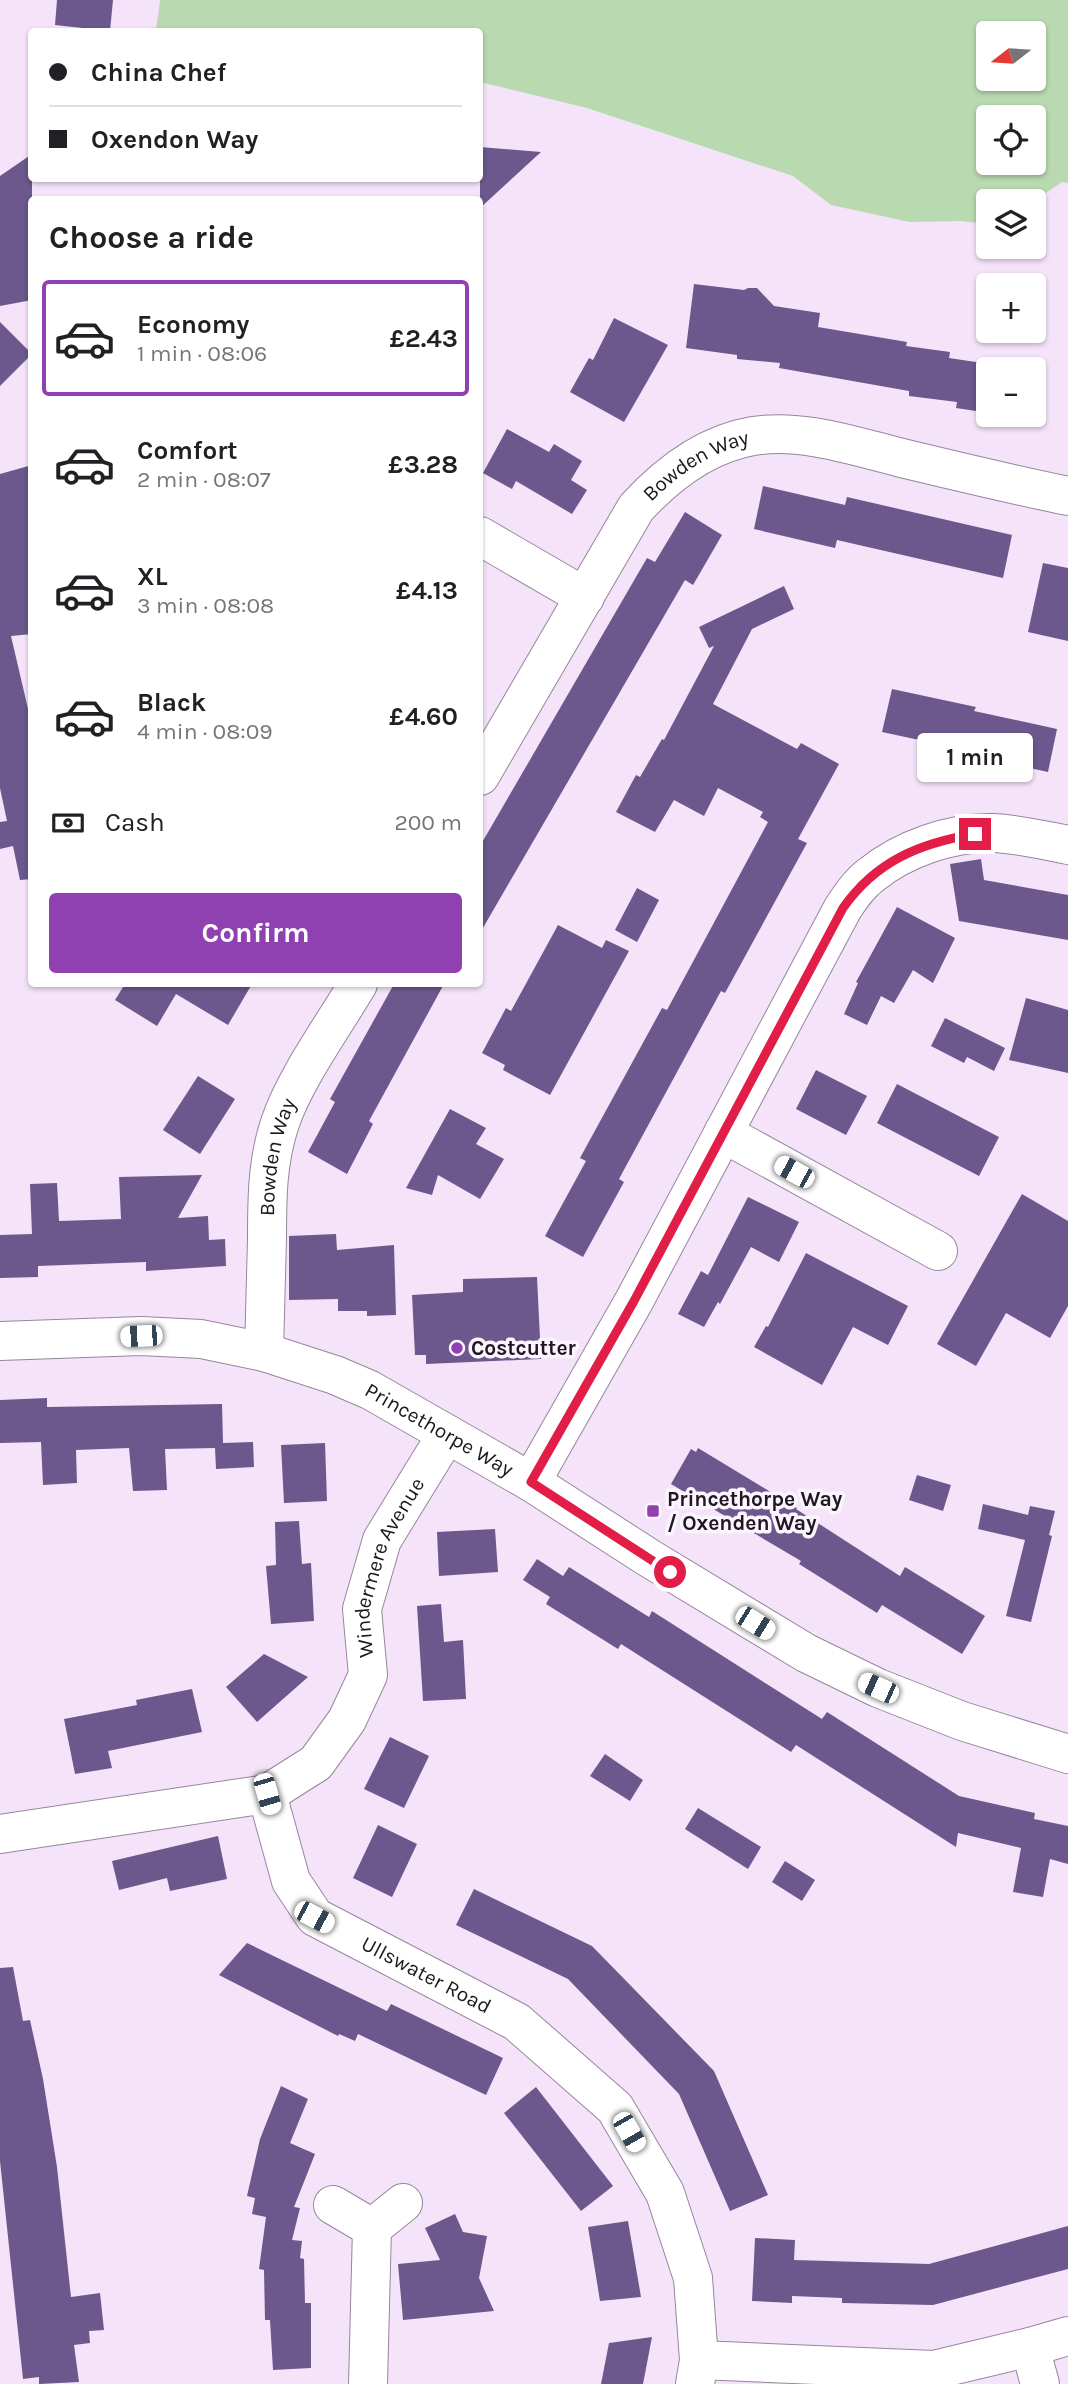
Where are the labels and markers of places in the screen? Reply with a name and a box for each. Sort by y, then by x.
place label: Costcutter [471,1336,577,1360]
marker: Costcutter [449,1340,465,1356]
place label: Princethorpe Way / Oxenden Way [667,1487,843,1535]
marker: Princethorpe Way / Oxenden Way [645,1503,661,1519]

